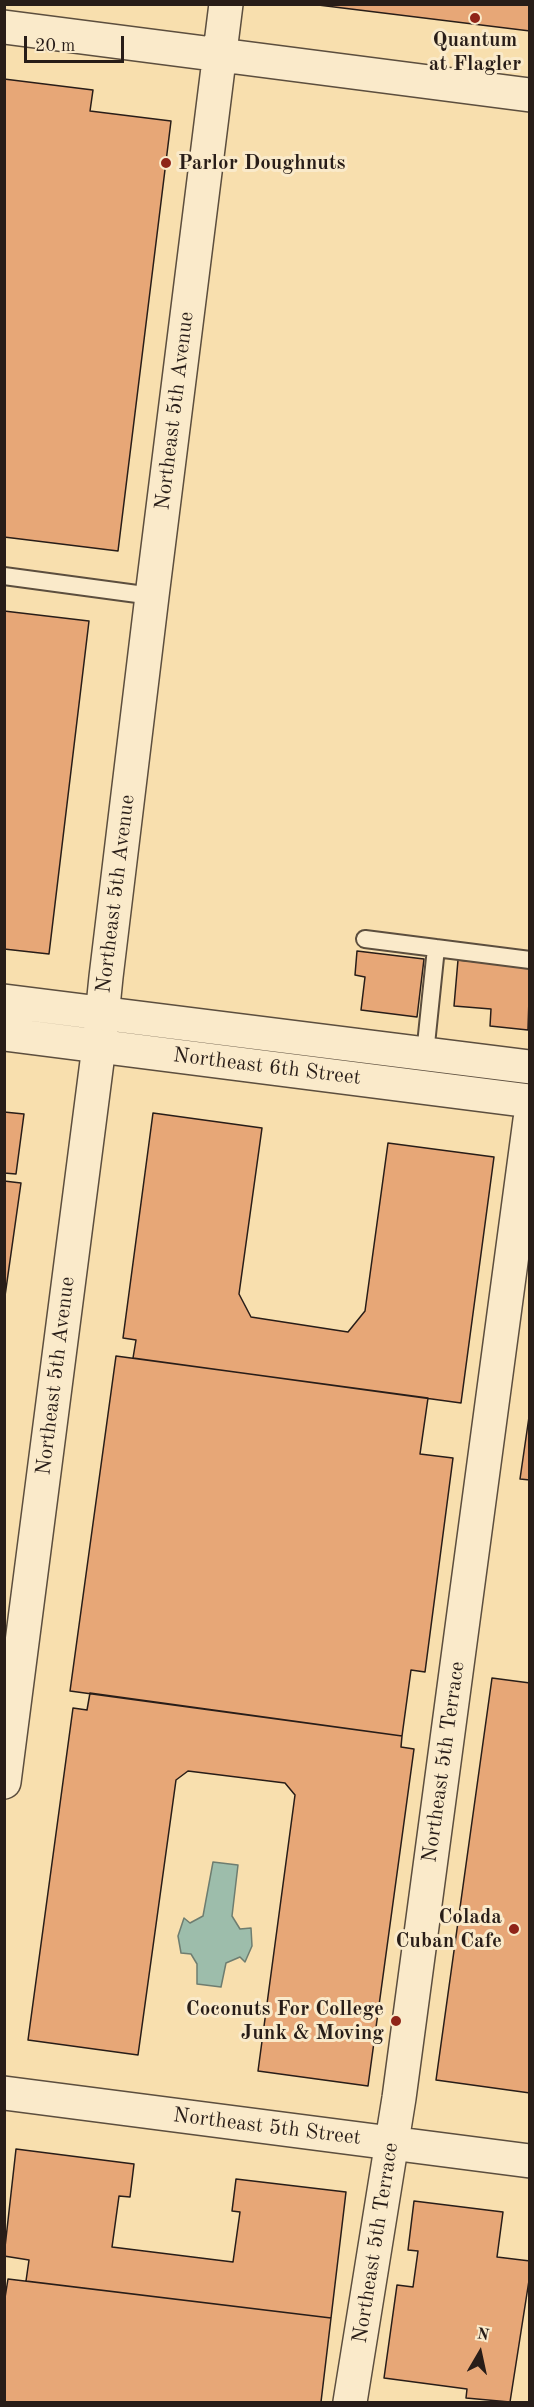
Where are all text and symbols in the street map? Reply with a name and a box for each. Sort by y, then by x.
marker: Quantum at Flagler [468,11,482,25]
scale bar [27,24,128,62]
place label: Quantum at Flagler [429,27,521,77]
text: 20 m [35,37,75,55]
place label: Parlor Doughnuts [178,150,346,176]
marker: Parlor Doughnuts [159,156,173,170]
street label: Northeast 5th Avenue [150,310,200,512]
street label: Northeast 5th Avenue [91,793,141,995]
street label: Northeast 6th Street [172,1043,362,1091]
street label: Northeast 5th Avenue [31,1275,81,1477]
street label: Northeast 5th Terrace [417,1660,471,1864]
place label: Colada Cuban Cafe [395,1904,502,1954]
marker: Colada Cuban Cafe [507,1922,521,1936]
place label: Coconuts For College Junk & Moving [186,1996,384,2046]
marker: Coconuts For College Junk & Moving [389,2014,403,2028]
street label: Northeast 5th Street [172,2103,362,2151]
street label: Northeast 5th Terrace [348,2141,404,2345]
north arrow [450,2323,510,2383]
text: N [476,2326,490,2344]

